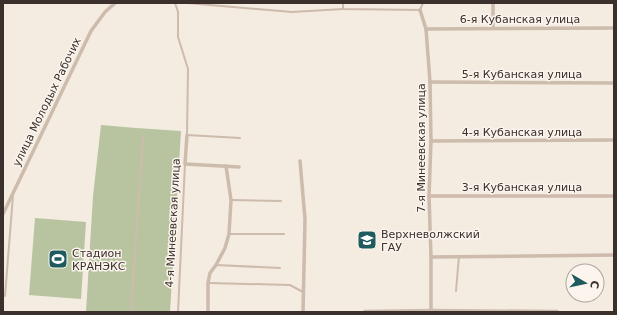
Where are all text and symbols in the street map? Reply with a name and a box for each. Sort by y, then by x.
street label: 6-я Кубанская улица [460,13,580,26]
street label: улица Молодых Рабочих [10,35,84,169]
street label: 5-я Кубанская улица [462,68,582,81]
street label: 7-я Минеевская улица [415,83,428,213]
street label: 4-я Кубанская улица [462,126,582,139]
street label: 4-я Минеевская улица [163,158,183,288]
street label: 3-я Кубанская улица [462,181,582,194]
place label: Верхневолжский ГАУ [381,228,480,254]
school or university icon: Верхневолжский ГАУ [356,229,378,251]
place label: Стадион КРАНЭКС [72,247,126,273]
sports icon: Стадион КРАНЭКС [47,248,69,270]
north arrow [565,263,605,303]
text: С [587,279,601,289]

